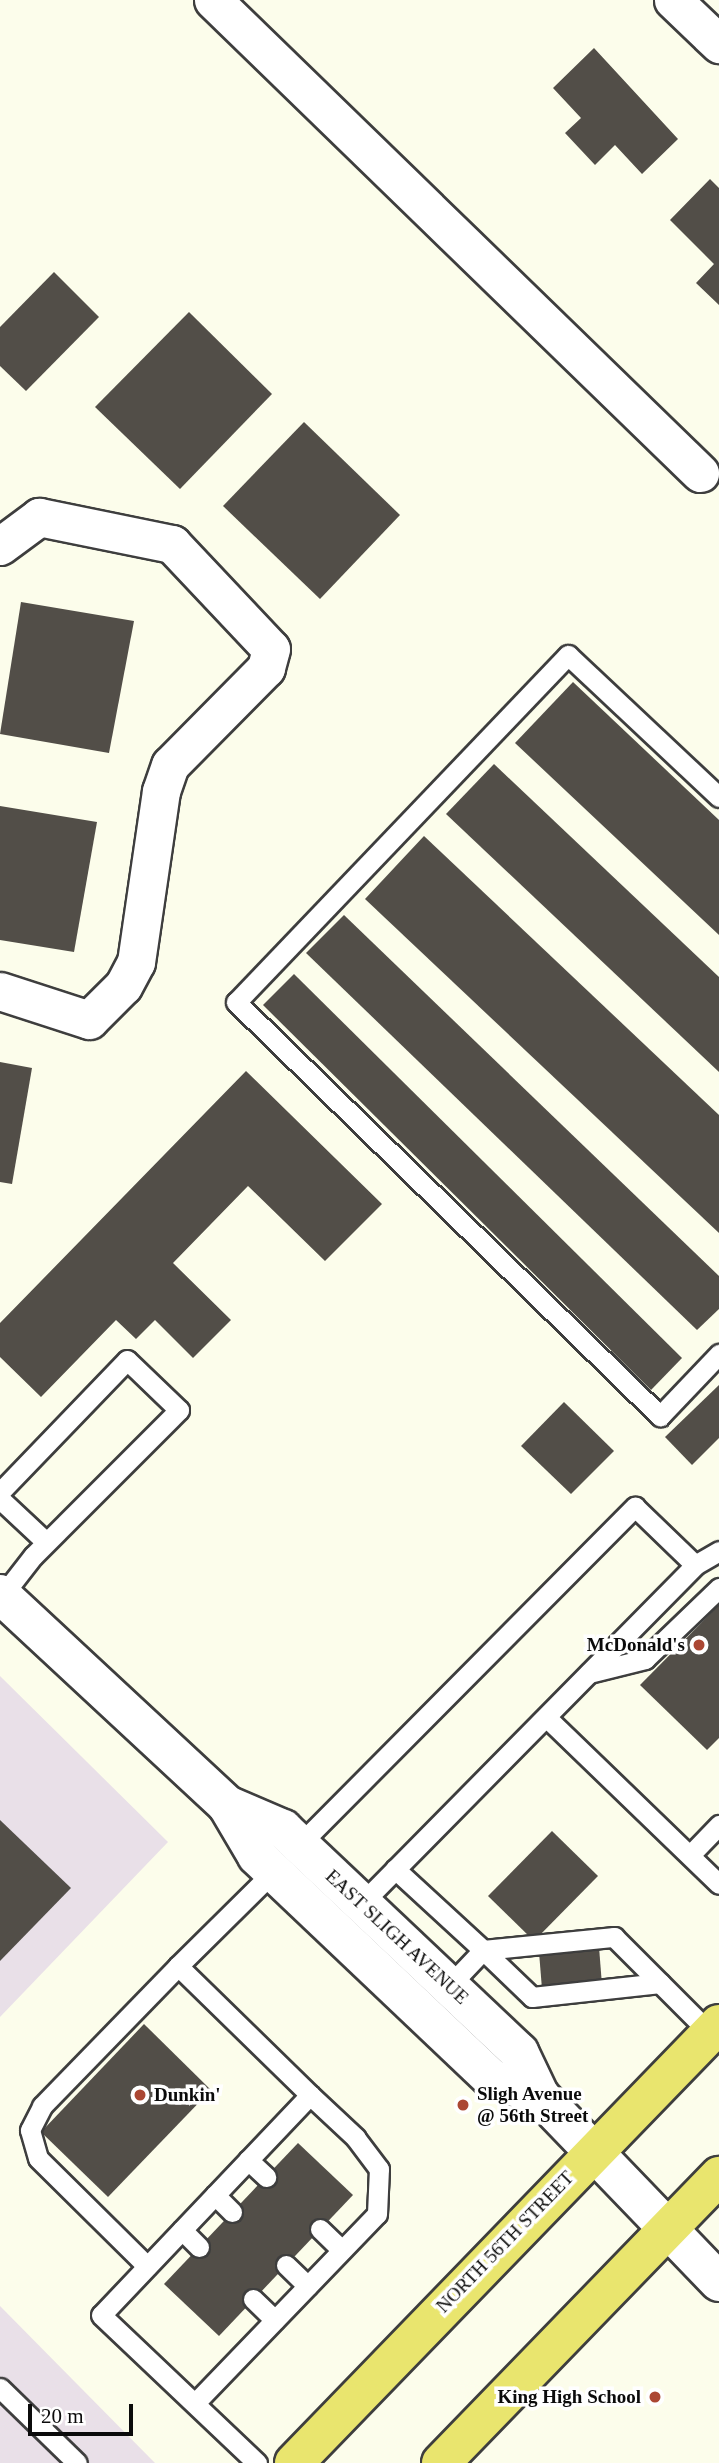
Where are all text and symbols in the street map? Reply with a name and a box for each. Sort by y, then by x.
place label: McDonald's [587,1634,685,1656]
marker: McDonald's [691,1637,707,1653]
street label: EAST SLIGH AVENUE [320,1864,474,2010]
place label: Sligh Avenue @ 56th Street [477,2083,588,2127]
place label: Dunkin' [154,2084,221,2106]
marker: Dunkin' [132,2087,148,2103]
marker: Sligh Avenue @ 56th Street [455,2097,471,2113]
street label: NORTH 56TH STREET [432,2167,578,2317]
place label: King High School [497,2386,641,2408]
marker: King High School [647,2389,663,2405]
scale bar [32,2390,136,2434]
text: 20 m [41,2404,84,2428]

